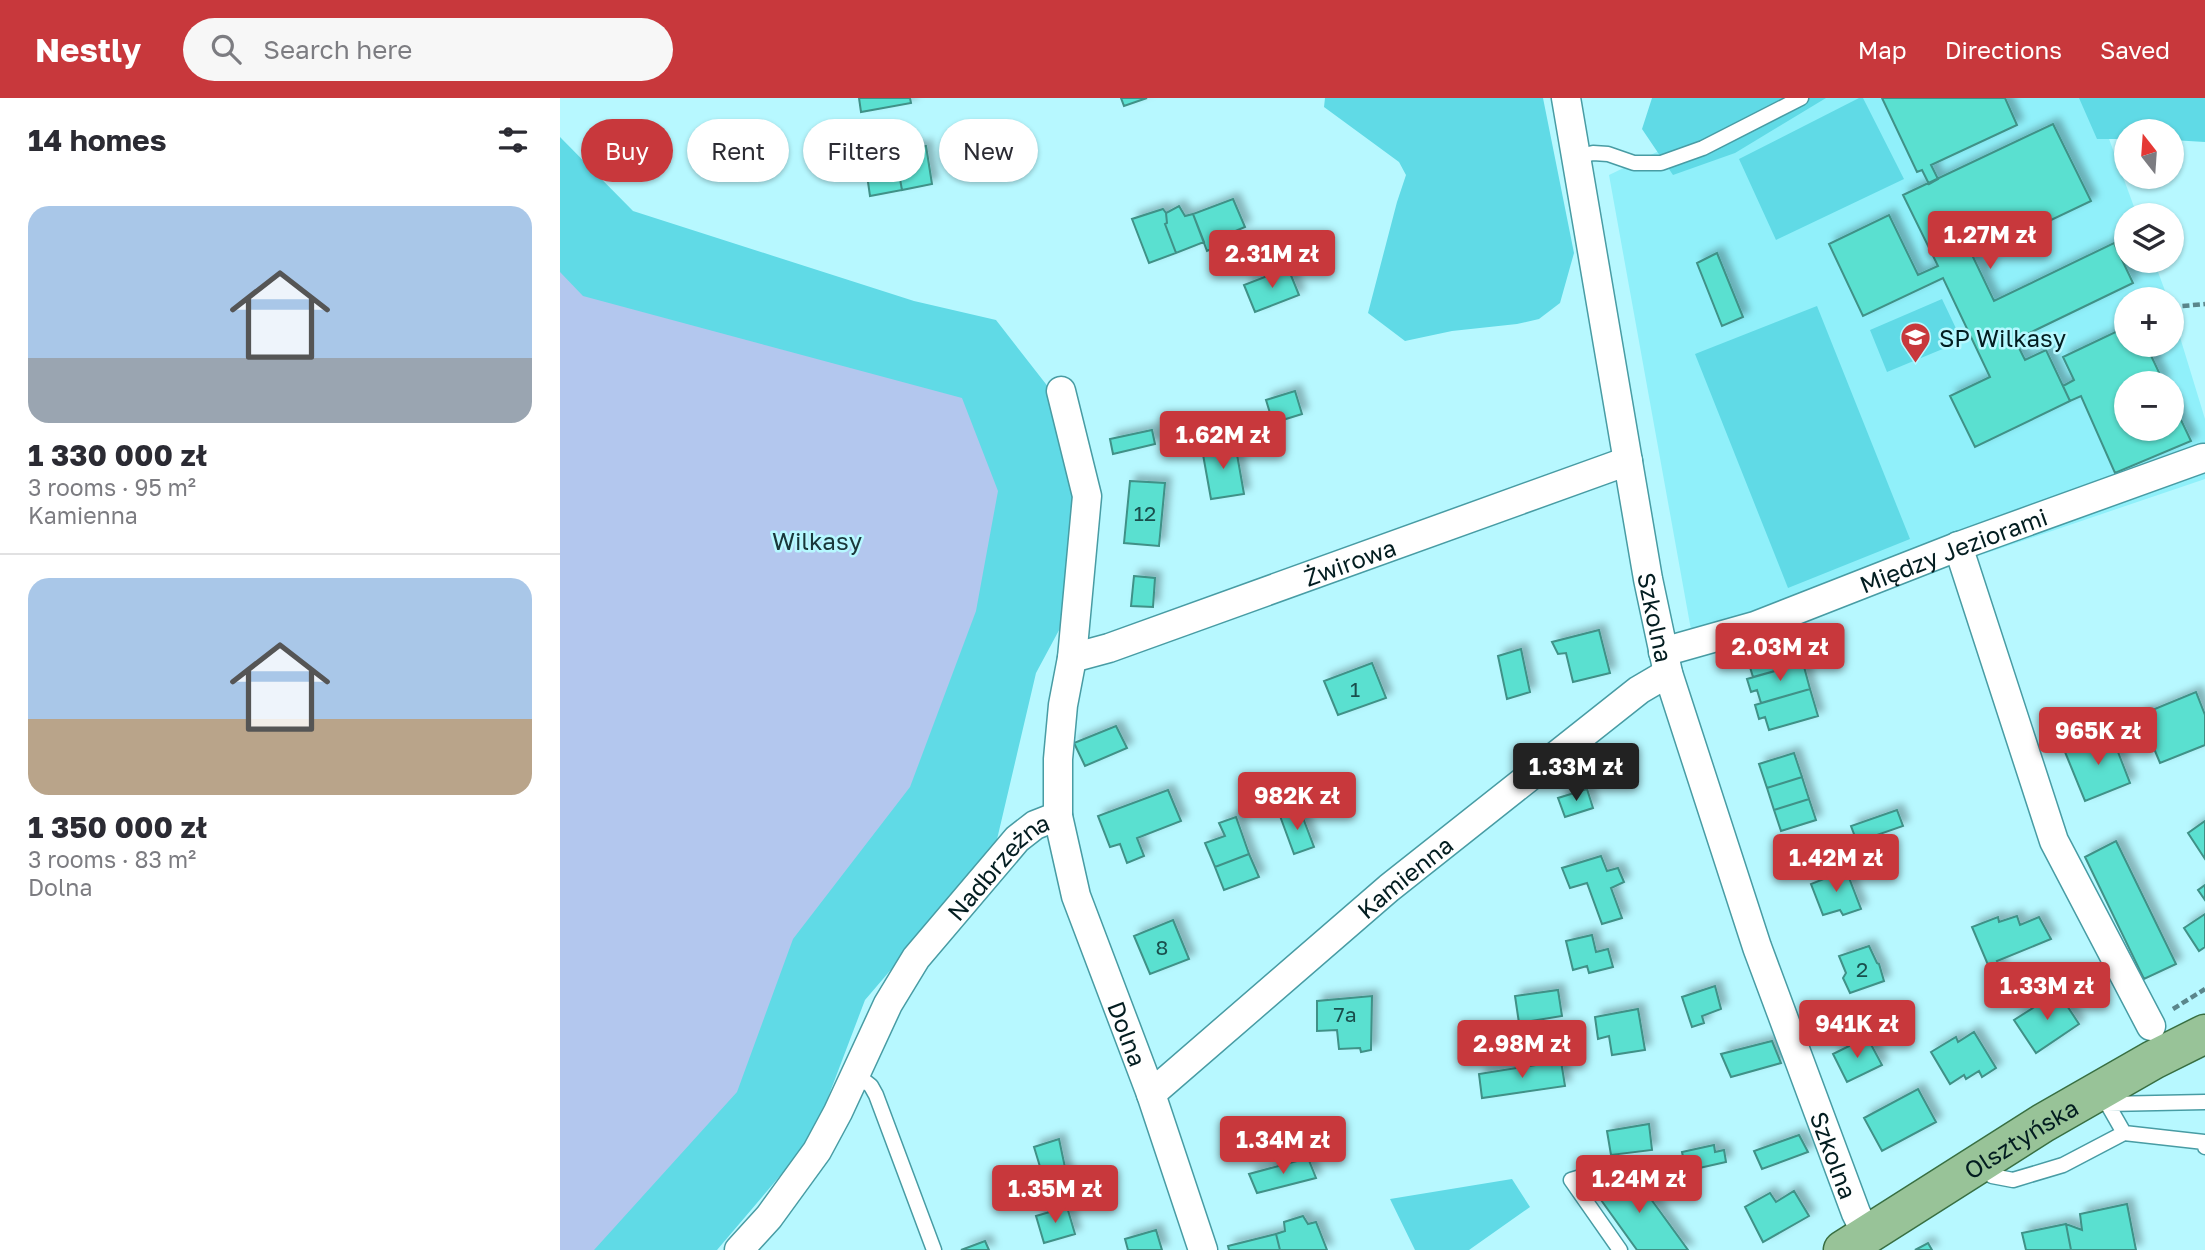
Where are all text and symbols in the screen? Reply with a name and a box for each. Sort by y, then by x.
search box [183,18,673,81]
text: Nestly [35,30,141,69]
icon: search [207,30,245,68]
text: Search here [263,34,412,65]
text: Map [1858,35,1907,64]
text: Directions [1945,35,2062,64]
text: Saved [2100,35,2170,64]
chip: Buy [581,119,673,182]
chip: Rent [687,119,789,182]
chip: Filters [803,119,925,182]
chip: New [939,119,1038,182]
north arrow [2114,119,2184,189]
map controls [2114,119,2184,441]
icon: filters [494,121,532,159]
text: 14 homes [28,122,167,158]
button: layers [2114,203,2184,273]
pin: 1.27M zł [1918,212,2062,271]
text: 1.27M zł [1944,220,2036,248]
pin: 2.31M zł [1200,230,1344,290]
text: 2.31M zł [1225,239,1319,267]
icon: home [217,252,343,378]
button: + [2114,287,2184,357]
school or university icon: SP Wilkasy [1899,320,1933,364]
place label: SP Wilkasy [1939,323,2066,352]
button: − [2114,371,2184,441]
pin: 1.62M zł [1151,412,1295,471]
text: 1.62M zł [1176,420,1270,448]
text: 1 330 000 zł [28,437,207,473]
text: 3 rooms · 95 m² [28,473,196,501]
house number: 12 [1134,500,1156,526]
text: Kamienna [28,501,138,529]
street label: Między Jeziorami [1855,501,2051,598]
park label: Wilkasy [772,526,862,555]
street label: Żwirowa [1300,531,1399,591]
street label: Szkolna [1632,570,1680,665]
icon: home [217,624,343,750]
pin: 2.03M zł [1708,624,1852,683]
text: 2.03M zł [1732,632,1828,660]
house number: 1 [1350,676,1360,702]
pin: 965K zł [2033,708,2163,767]
text: 965K zł [2055,716,2141,744]
pin: 1.33M zł [1504,744,1648,803]
text: 1.33M zł [1529,752,1623,780]
pin: 982K zł [1232,772,1362,832]
text: 982K zł [1254,781,1340,809]
street label: Nadbrzeżna [940,807,1053,926]
text: 1 350 000 zł [28,809,207,845]
street label: Kamienna [1351,829,1458,924]
pin: 1.42M zł [1764,834,1908,894]
text: 1.42M zł [1789,843,1883,871]
text: 3 rooms · 83 m² [28,845,196,873]
text: Dolna [28,873,92,901]
house number: 8 [1156,934,1168,960]
house number: 2 [1856,956,1868,982]
pin: 1.33M zł [1975,962,2119,1022]
text: 1.33M zł [2000,971,2094,999]
street label: Dolna [1103,997,1154,1070]
pin: 941K zł [1792,1000,1922,1060]
house number: 7a [1334,1001,1357,1027]
text: 941K zł [1815,1009,1899,1037]
pin: 2.98M zł [1450,1020,1594,1080]
text: 2.98M zł [1473,1029,1571,1057]
street label: Olsztyńska [1958,1092,2083,1184]
street label: Szkolna [1805,1107,1864,1203]
pin: 1.34M zł [1211,1116,1355,1176]
text: 1.34M zł [1236,1125,1330,1153]
pin: 1.24M zł [1567,1156,1711,1215]
text: 1.24M zł [1592,1164,1686,1192]
pin: 1.35M zł [983,1166,1127,1225]
text: 1.35M zł [1008,1174,1102,1202]

